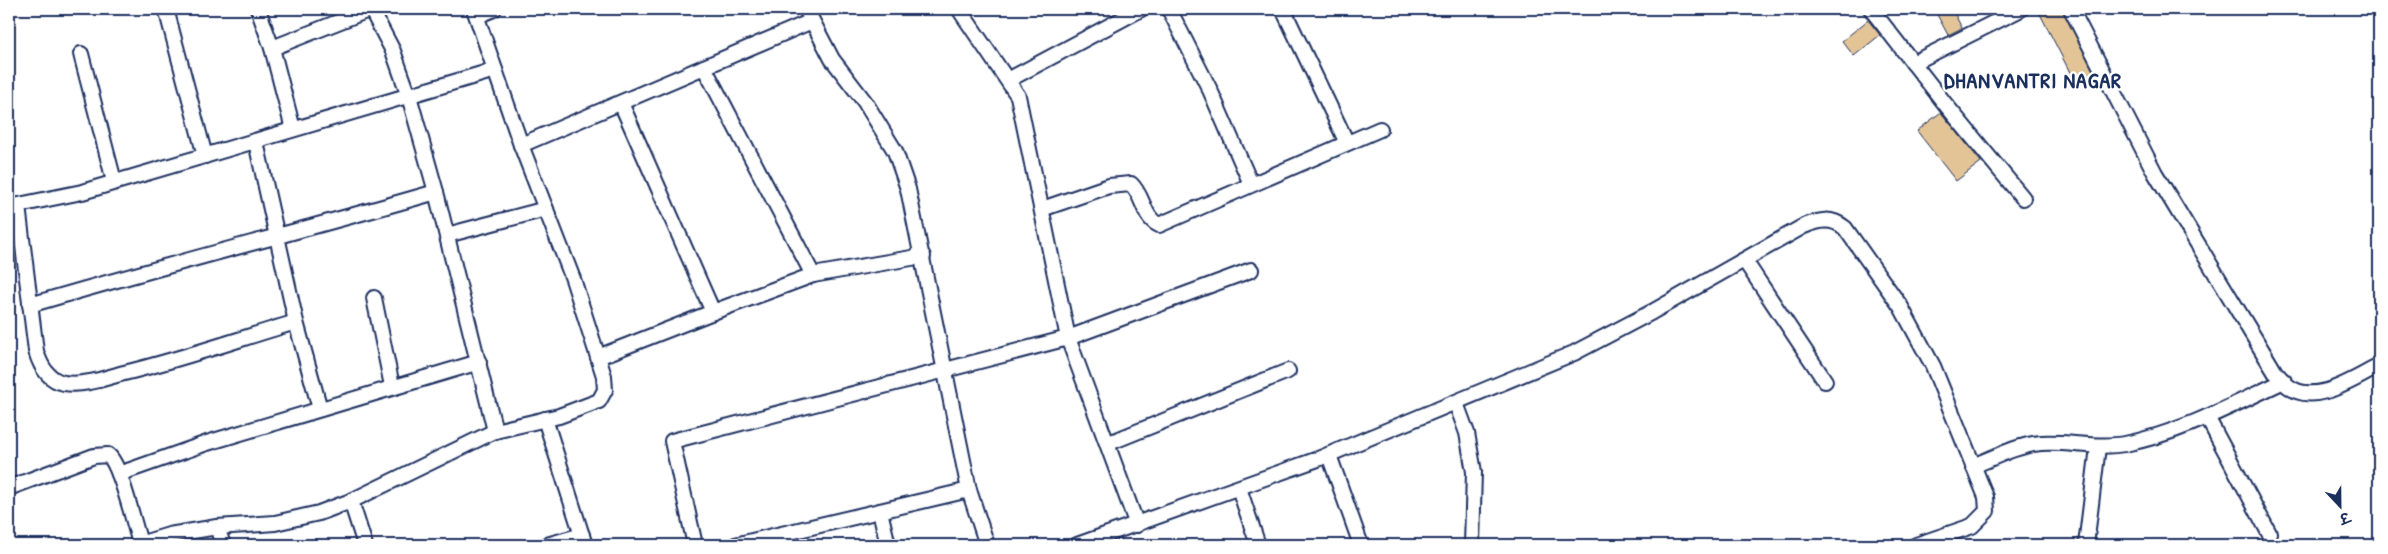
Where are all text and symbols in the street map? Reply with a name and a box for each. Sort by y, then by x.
district label: DHANVANTRI NAGAR [1944,65,2122,95]
north arrow [2316,482,2366,532]
text: उ [2336,507,2355,530]

